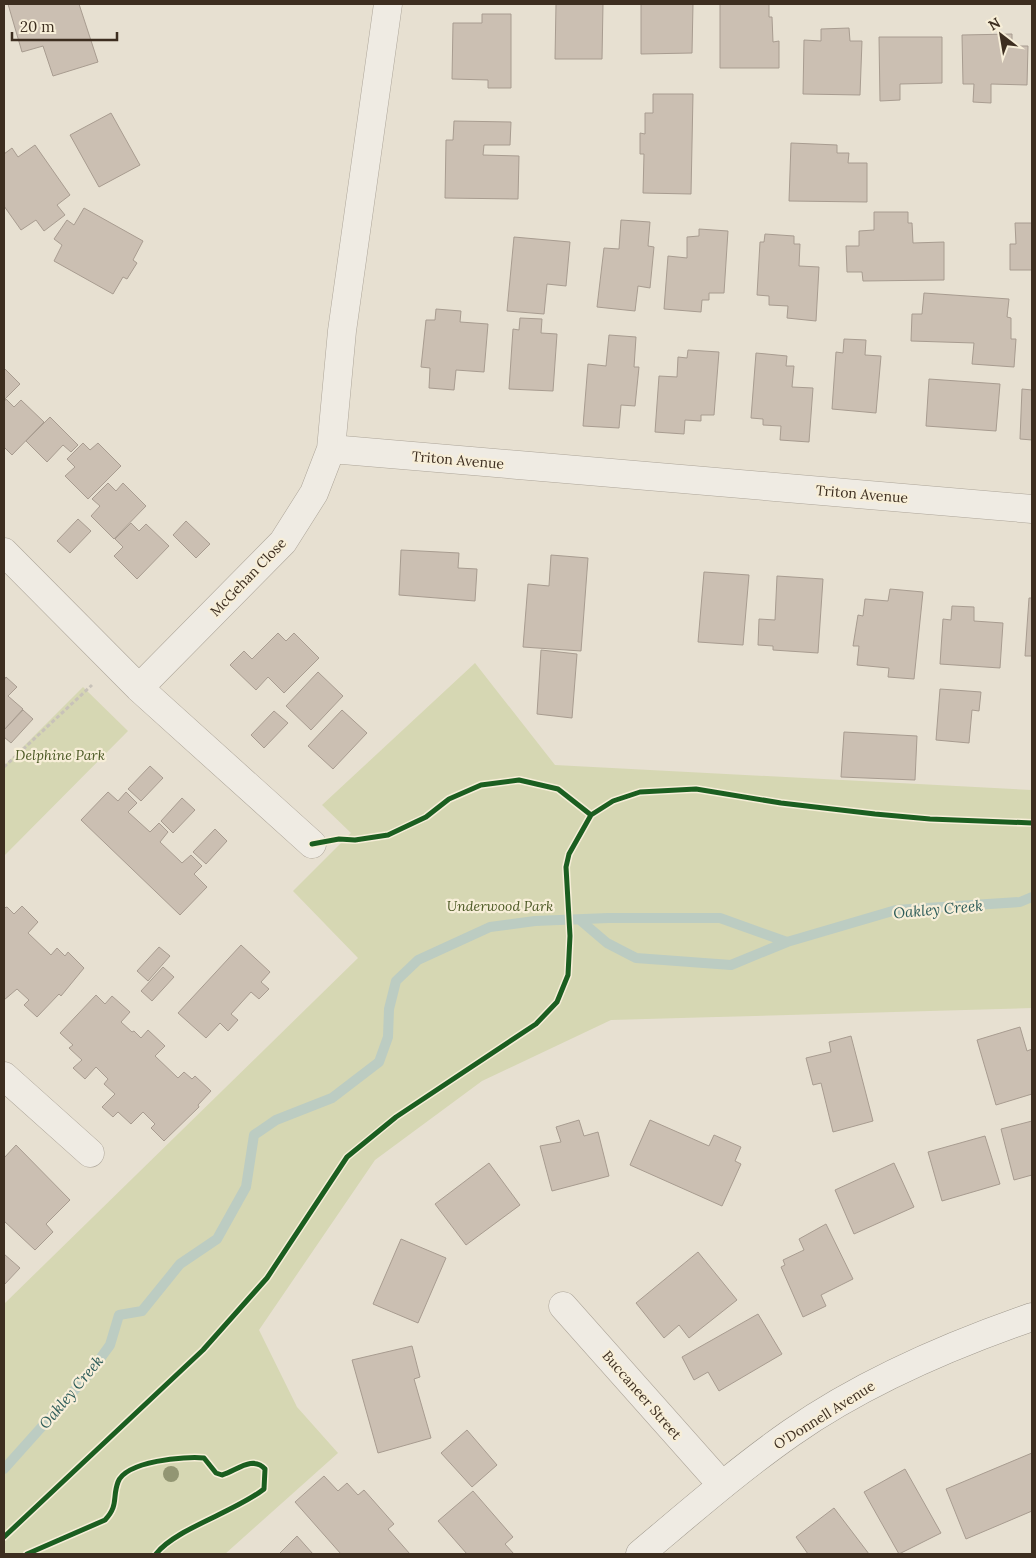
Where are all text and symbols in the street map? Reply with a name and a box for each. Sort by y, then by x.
scale bar [12,10,118,42]
north arrow [976,10,1026,60]
text: N [985,13,1004,34]
text: 20 m [20,17,55,36]
street label: Triton Avenue [411,447,505,473]
street label: Triton Avenue [815,481,909,507]
street label: McGehan Close [206,534,290,620]
park label: Delphine Park [15,746,105,764]
water label: Oakley Creek [892,896,984,922]
park label: Underwood Park [447,897,553,915]
street label: Buccaneer Street [598,1347,686,1444]
water label: Oakley Creek [35,1351,107,1433]
street label: O'Donnell Avenue [770,1376,878,1453]

